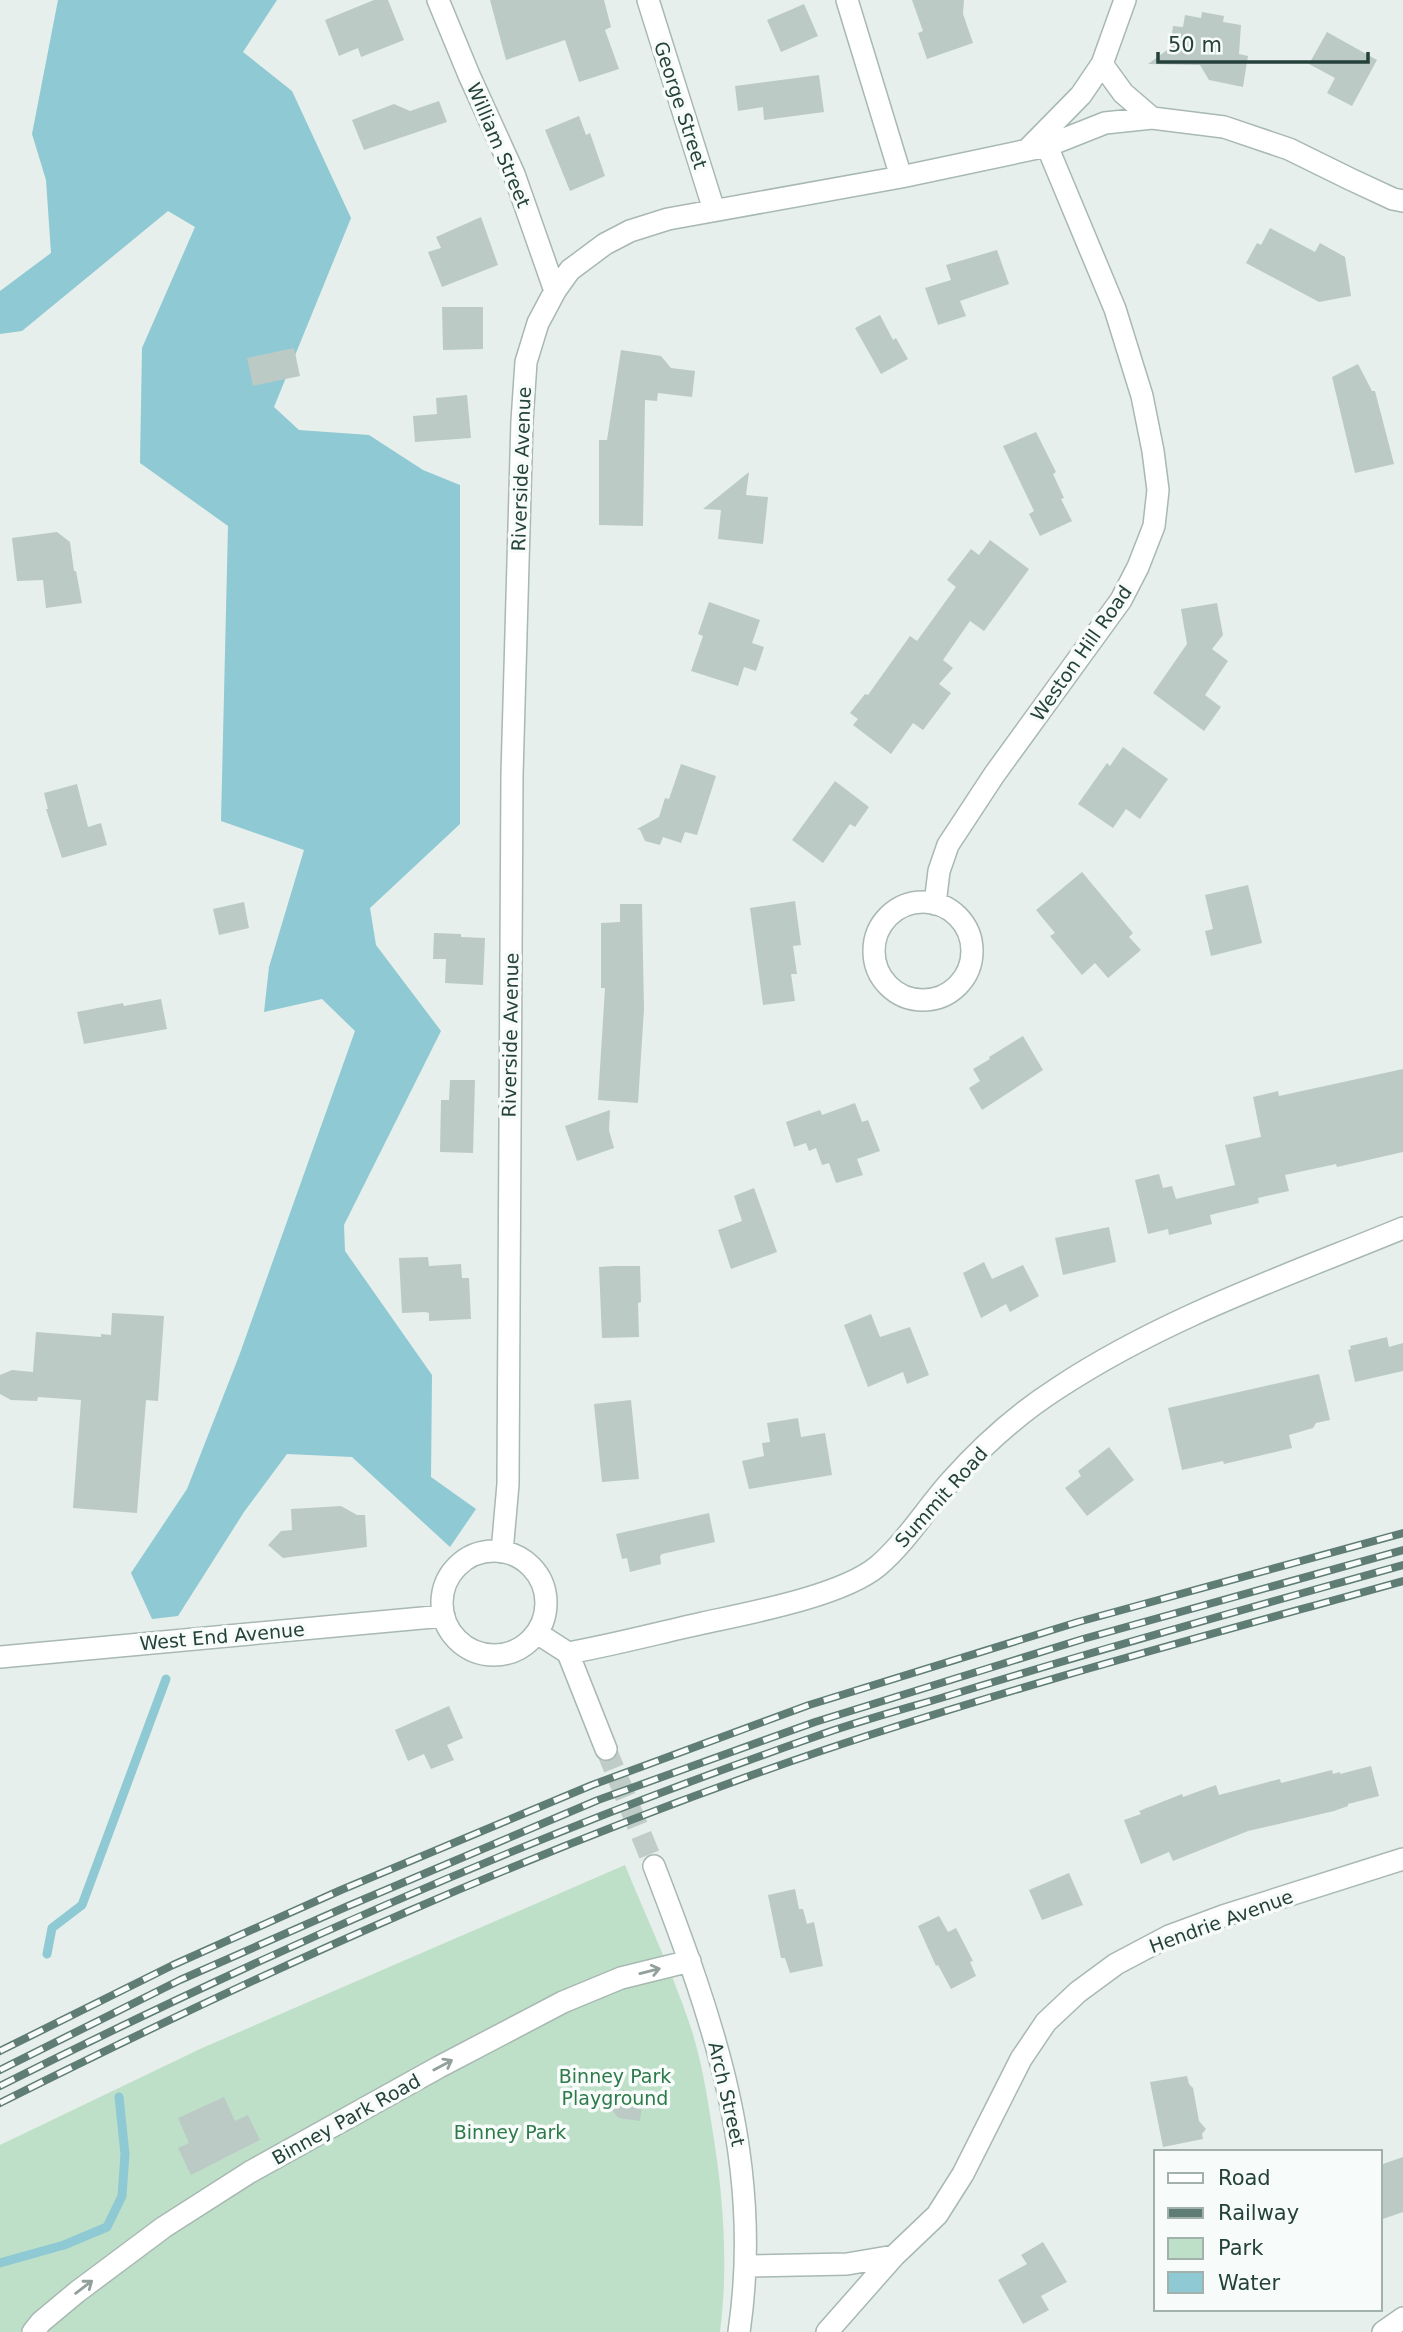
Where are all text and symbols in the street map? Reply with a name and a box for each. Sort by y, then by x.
scale bar [1158,21,1368,65]
text: 50 m [1168,33,1222,57]
street label: George Street [650,38,712,172]
street label: William Street [463,79,535,211]
street label: Riverside Avenue [507,386,535,552]
street label: Weston Hill Road [1026,581,1136,725]
street label: Riverside Avenue [498,952,522,1118]
street label: Summit Road [890,1442,992,1552]
street label: West End Avenue [139,1618,305,1654]
street label: Hendrie Avenue [1146,1885,1296,1957]
one-way arrow [638,1964,661,1977]
street label: Arch Street [704,2040,750,2148]
one-way arrow [432,2057,453,2071]
park label: Binney Park Playground [559,2065,671,2109]
street label: Binney Park Road [268,2069,424,2169]
park label: Binney Park [454,2121,566,2143]
legend [1154,2150,1382,2311]
text: Road [1218,2166,1271,2190]
text: Railway [1218,2201,1299,2225]
text: Park [1218,2236,1264,2260]
text: Water [1218,2271,1280,2295]
one-way arrow [74,2280,93,2295]

